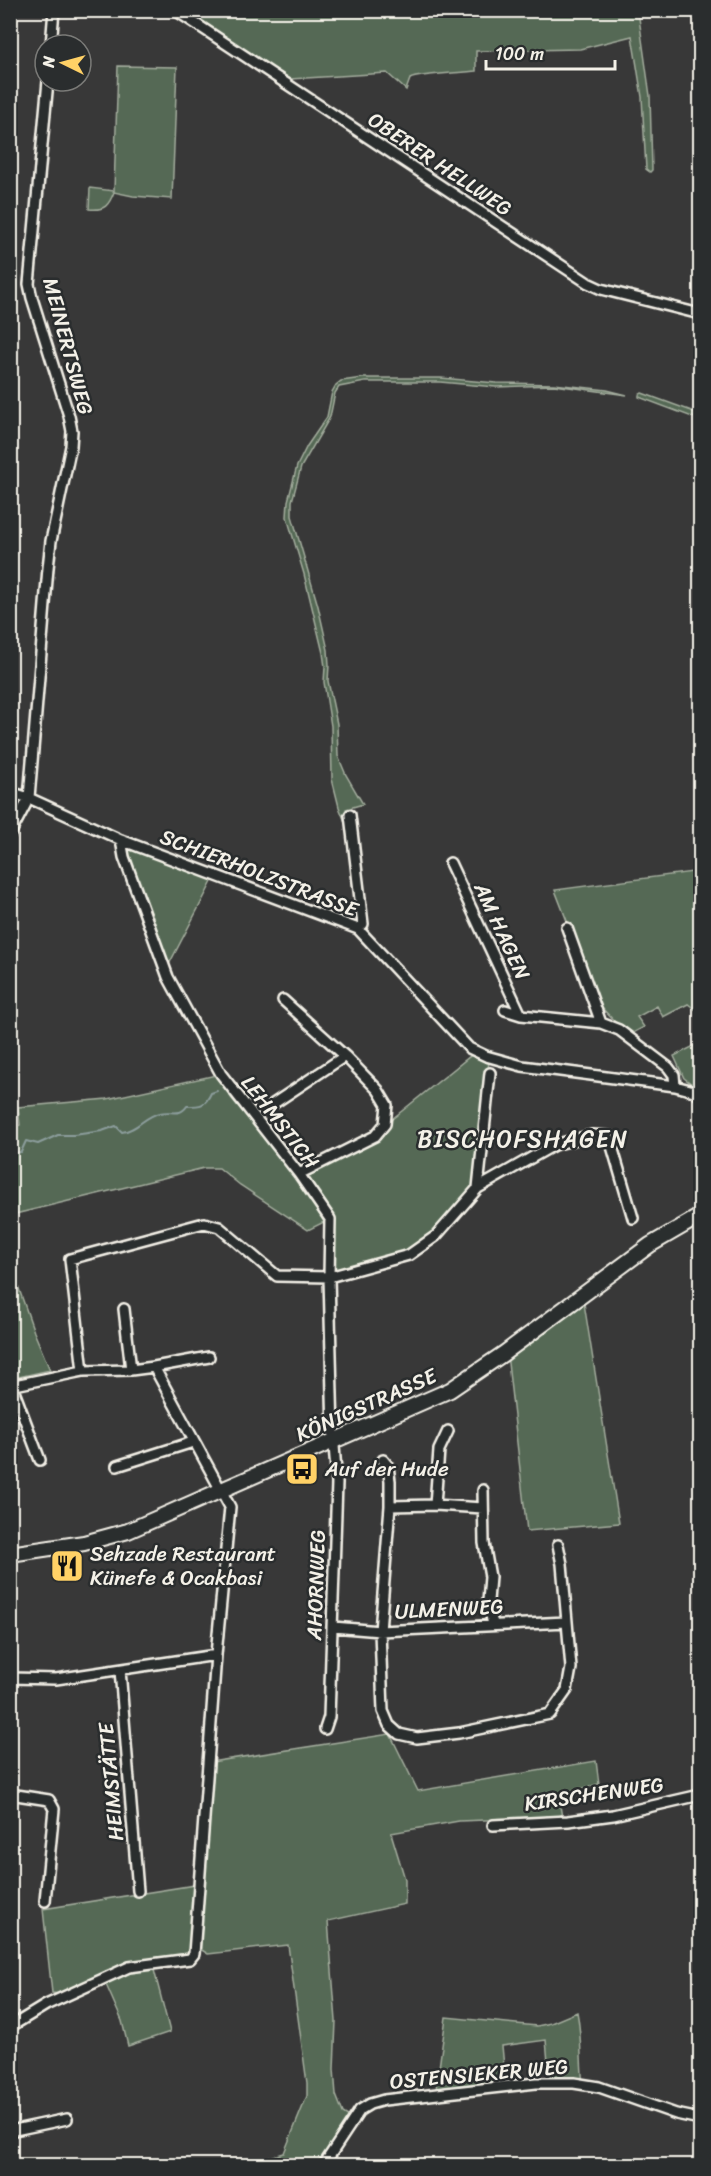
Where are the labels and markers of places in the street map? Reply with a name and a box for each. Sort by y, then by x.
place label: Auf der Hude [324,1450,449,1488]
bus stop icon: Auf der Hude [284,1451,320,1487]
place label: Sehzade Restaurant Künefe & Ocakbasi [90,1535,276,1597]
restaurant icon: Sehzade Restaurant Künefe & Ocakbasi [49,1548,85,1584]

